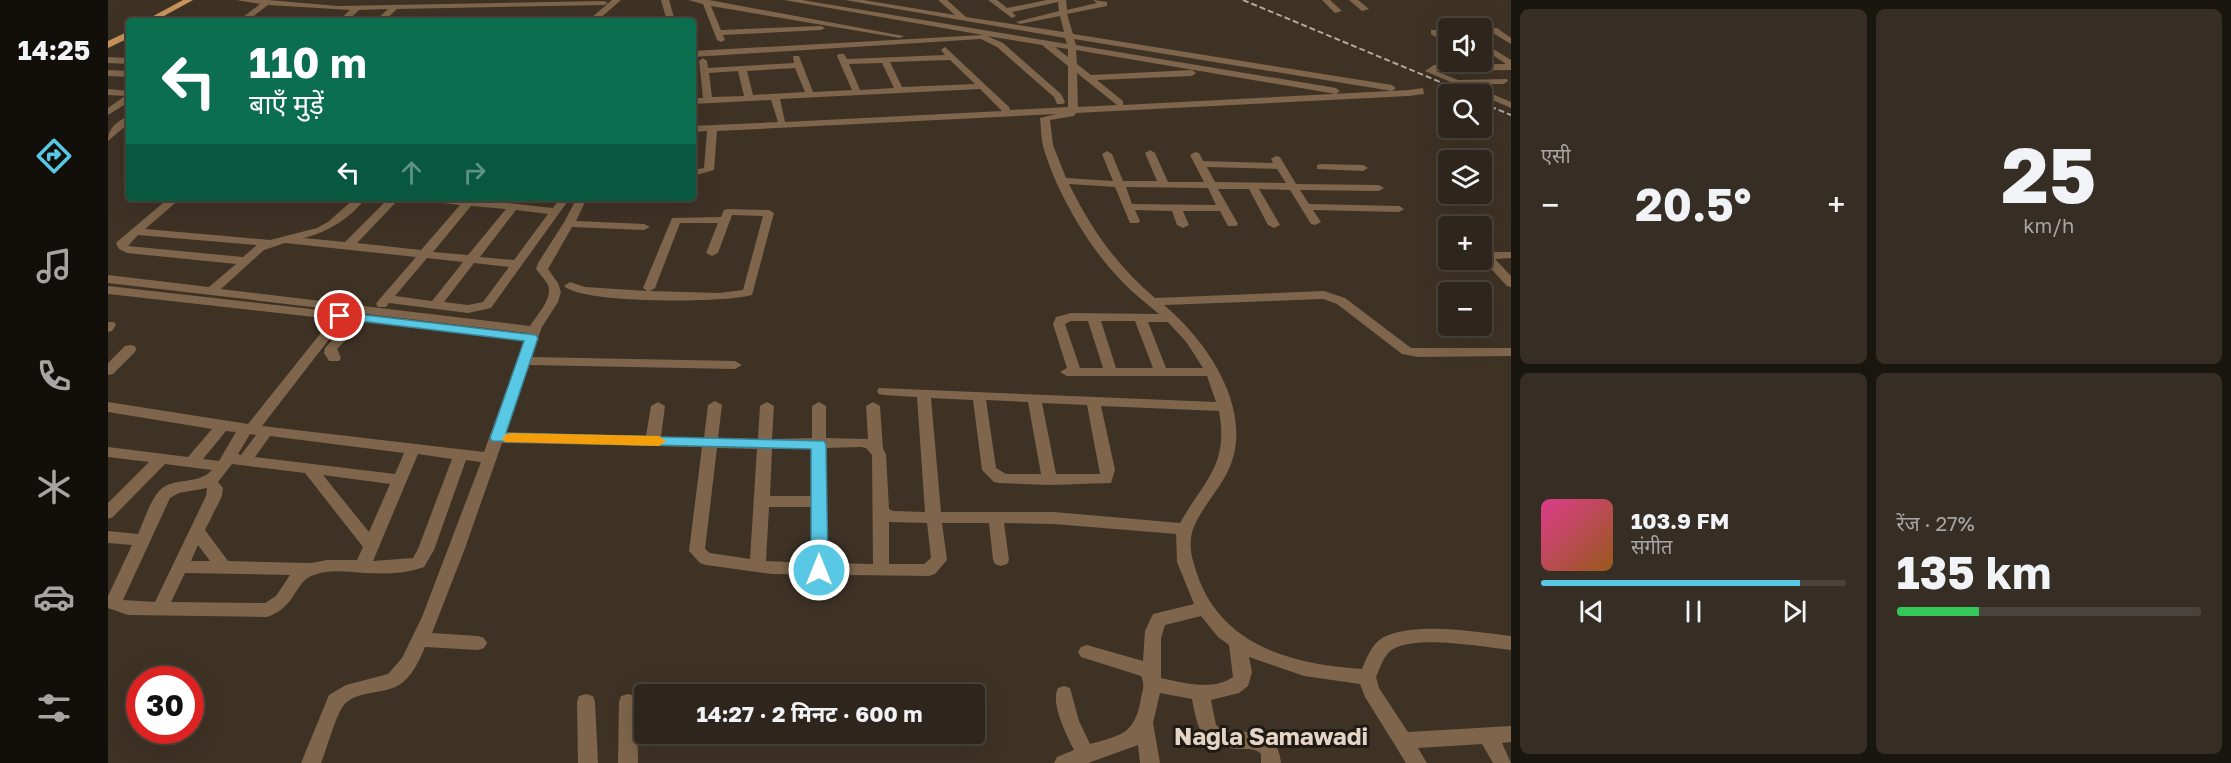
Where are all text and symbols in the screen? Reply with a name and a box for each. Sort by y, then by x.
map controls [1438,18,1492,336]
button: sound [1438,18,1492,72]
text: 14:25 [18,34,90,66]
text: 110 m [249,37,367,87]
icon: left [150,42,228,120]
button: search [1438,84,1492,138]
text: बाएँ मुड़ें [249,88,324,120]
text: 25 [2001,127,2096,220]
icon: directions [33,135,75,177]
text: एसी [1541,143,1571,167]
button: layers [1438,150,1492,204]
icon: left [332,156,365,189]
icon: ahead [395,156,428,189]
icon: right [458,156,491,189]
text: 20.5° [1635,177,1751,231]
text: − [1541,185,1559,224]
text: + [1827,185,1845,224]
text: km/h [2023,213,2074,237]
button: + [1438,216,1492,270]
icon: music [33,245,75,287]
button: − [1438,282,1492,336]
pin [314,290,365,341]
icon: arrive [323,299,356,332]
icon: phone [33,355,75,397]
icon: climate [33,466,75,508]
text: 103.9 FM [1631,507,1729,534]
text: रेंज · 27% [1897,511,1975,535]
text: संगीत [1631,534,1672,558]
position arrow [787,538,851,602]
text: 135 km [1897,545,2051,599]
icon: car [33,576,75,618]
icon: previous [1575,595,1608,628]
icon: pause [1677,595,1710,628]
icon: next [1778,595,1811,628]
speed limit sign: 30 [126,666,204,744]
icon: filters [33,687,75,729]
text: 14:27 · 2 मिनट · 600 m [696,700,923,727]
district label: Nagla Samawadi [1174,721,1368,750]

